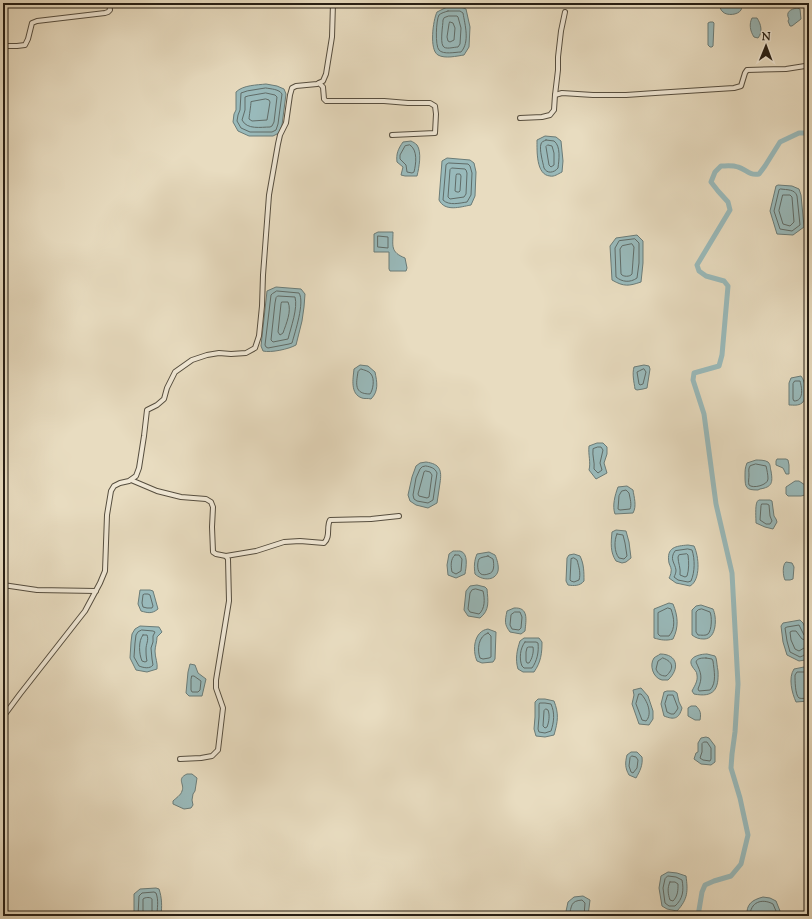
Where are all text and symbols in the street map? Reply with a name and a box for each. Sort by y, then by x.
north arrow [746,26,786,66]
text: N [761,29,771,45]

